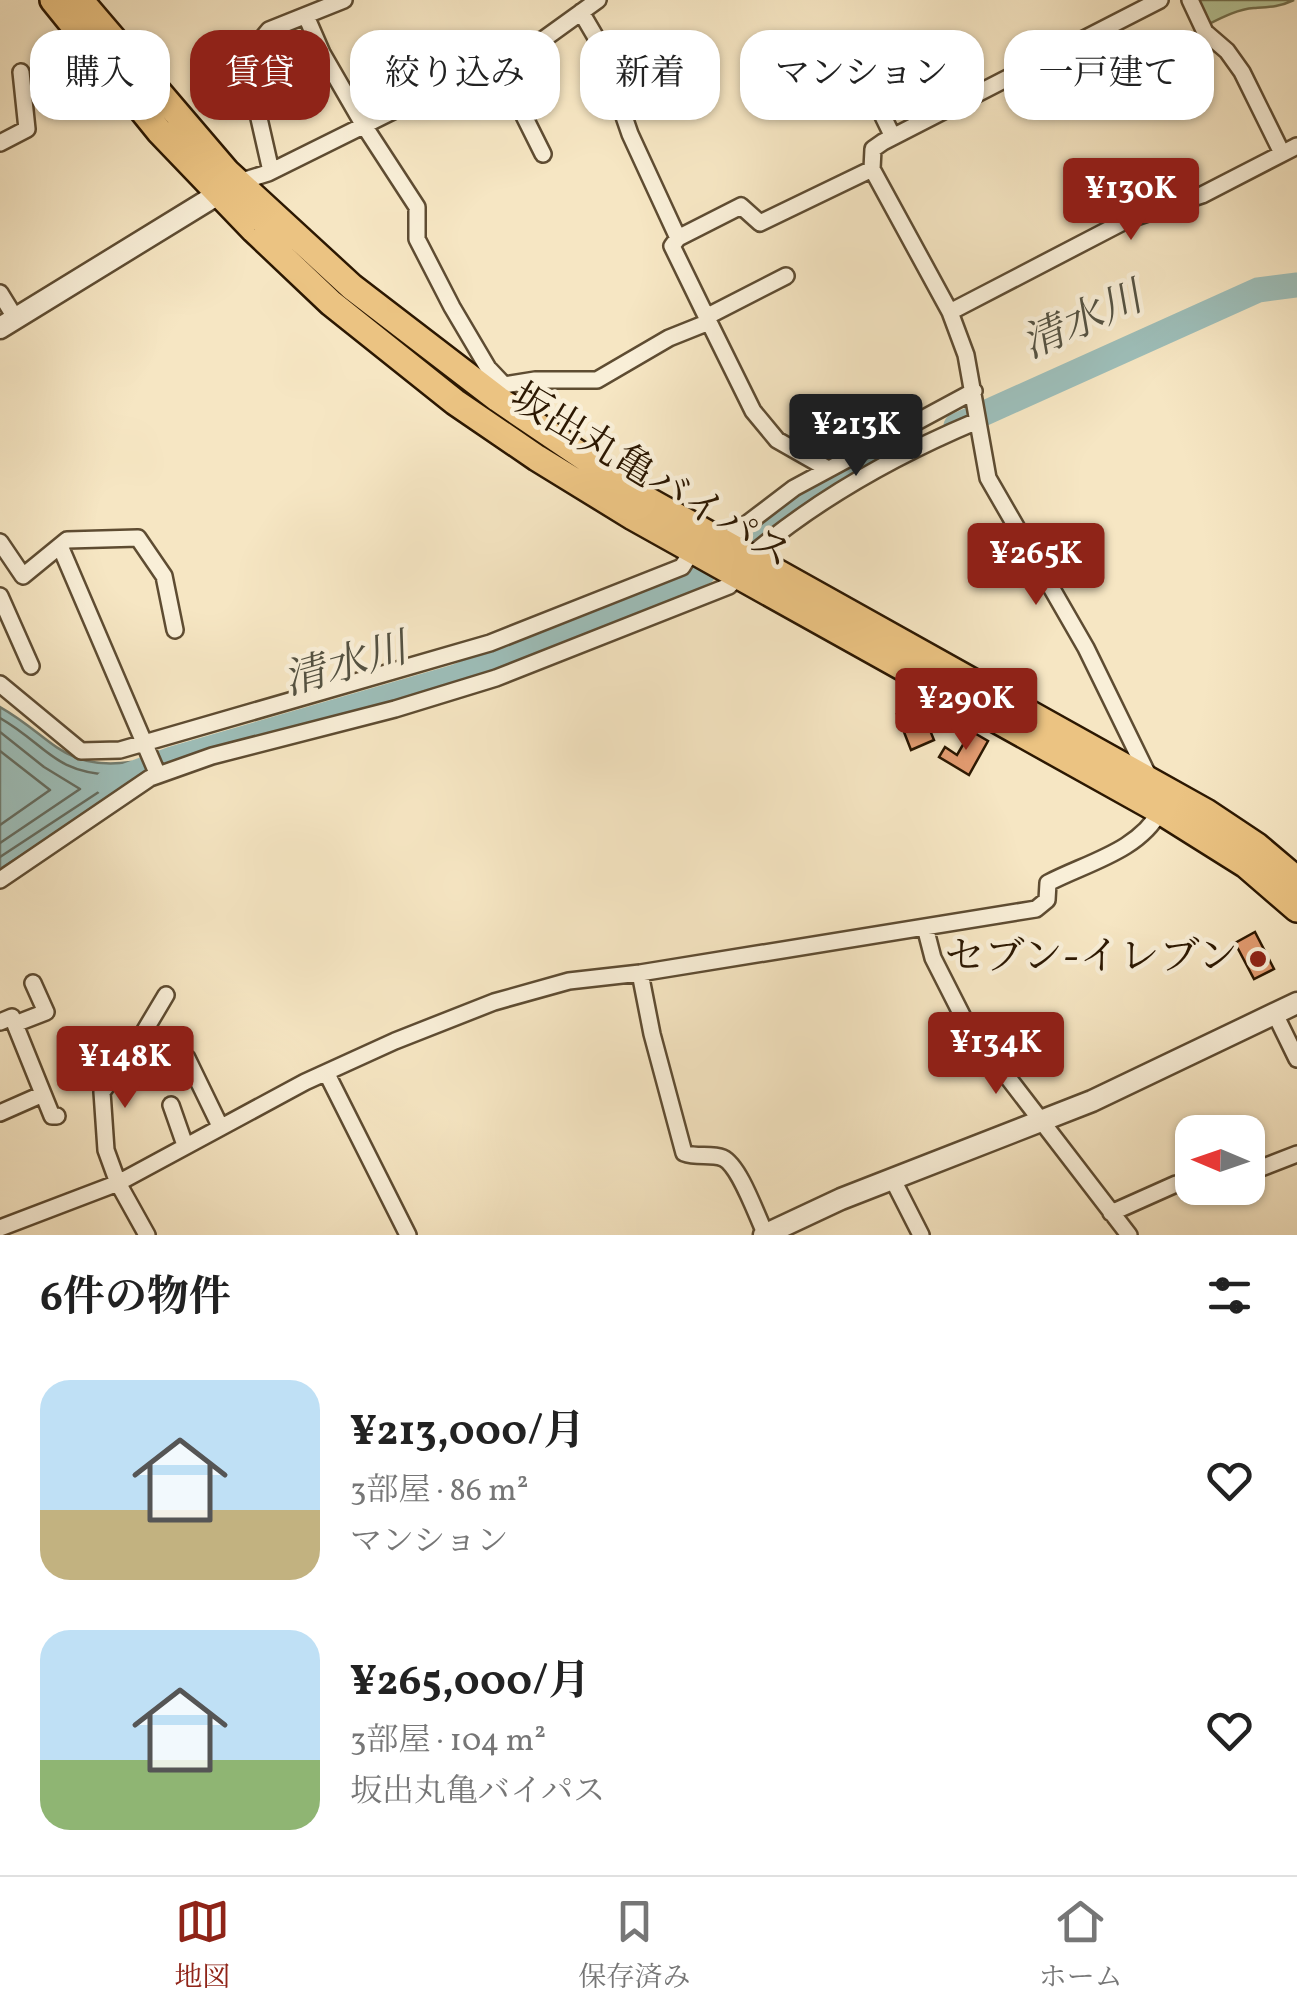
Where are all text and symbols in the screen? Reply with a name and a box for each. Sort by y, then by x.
chip: 購入 [30,30,170,120]
chip: 賃貸 [190,30,330,120]
chip: 絞り込み [350,30,560,120]
chip: 新着 [580,30,720,120]
chip: マンション [740,30,984,120]
chip: 一戸建て [1004,30,1214,120]
pin: ¥130K [1061,158,1201,243]
text: ¥130K [1085,168,1177,212]
water label: 清水川 [1013,269,1156,376]
street label: 坂出丸亀バイパス [499,372,801,584]
pin: ¥213K [786,394,926,479]
text: ¥213K [811,404,901,448]
pin: ¥265K [966,523,1106,608]
text: ¥265K [990,533,1083,577]
water label: 清水川 [277,620,419,713]
pin: ¥290K [896,668,1036,753]
text: ¥290K [917,678,1015,722]
place label: セブン-イレブン [944,931,1238,987]
marker: セブン-イレブン [1247,948,1269,970]
pin: ¥134K [926,1012,1066,1097]
text: ¥134K [950,1022,1042,1066]
pin: ¥148K [55,1026,195,1111]
text: ¥148K [79,1036,171,1080]
north arrow [1175,1115,1265,1205]
map controls [1175,1115,1265,1205]
icon: filters [1202,1268,1257,1323]
text: 6件の物件 [40,1270,231,1329]
text: ¥213,000/月 [350,1404,585,1463]
icon: home [120,1420,240,1540]
icon: heart [1202,1453,1257,1508]
text: 3部屋 · 86 m² [350,1470,529,1514]
text: マンション [350,1521,509,1565]
text: ¥265,000/月 [350,1654,590,1713]
icon: home [120,1670,240,1790]
icon: heart [1202,1703,1257,1758]
text: 3部屋 · 104 m² [350,1720,546,1764]
text: 坂出丸亀バイパス [350,1771,605,1815]
tab: 地図 [174,1894,230,1998]
tab: 保存済み [578,1894,691,1998]
tab: ホーム [1039,1894,1123,1998]

